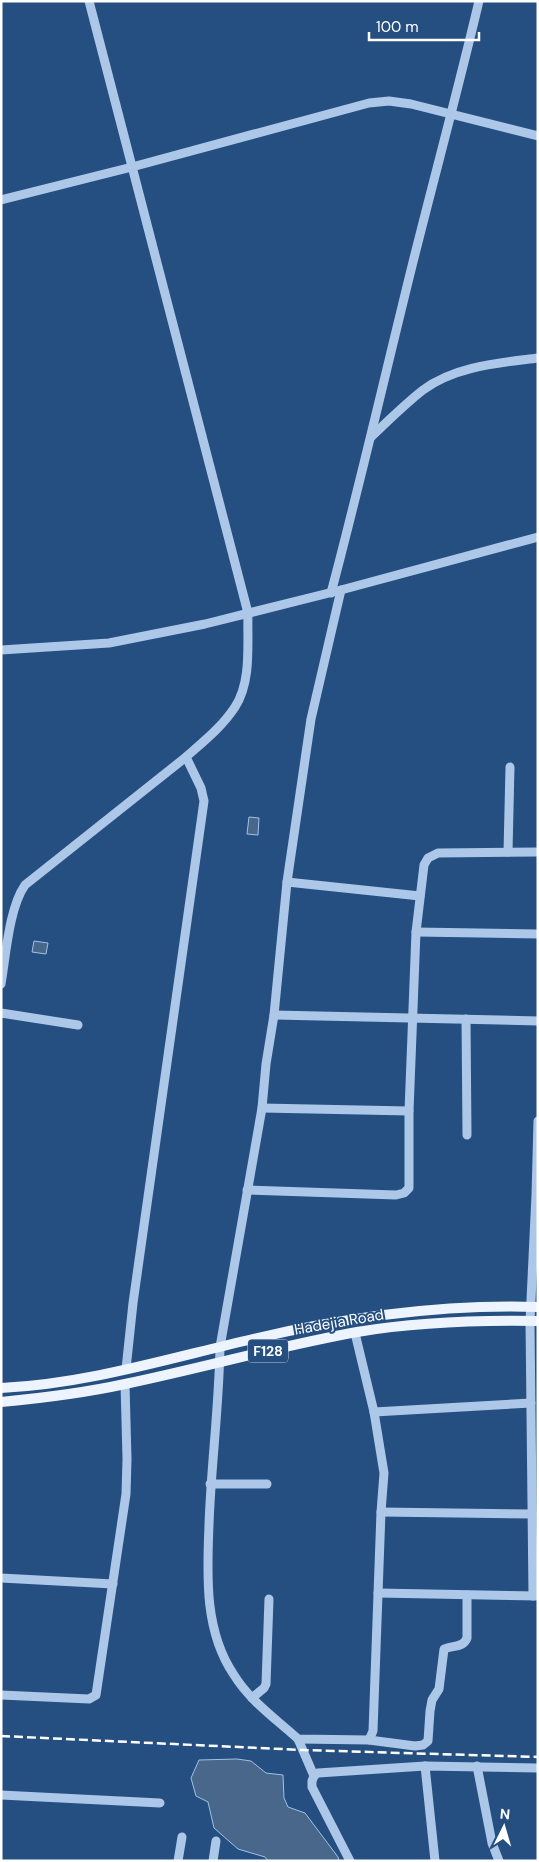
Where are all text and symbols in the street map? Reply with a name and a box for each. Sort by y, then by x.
scale bar [369,10,479,42]
text: 100 m [376,17,419,37]
street label: Hadejia Road [293,1304,385,1340]
road number: F128 [248,1340,288,1362]
north arrow [479,1802,529,1852]
text: N [499,1805,511,1823]

